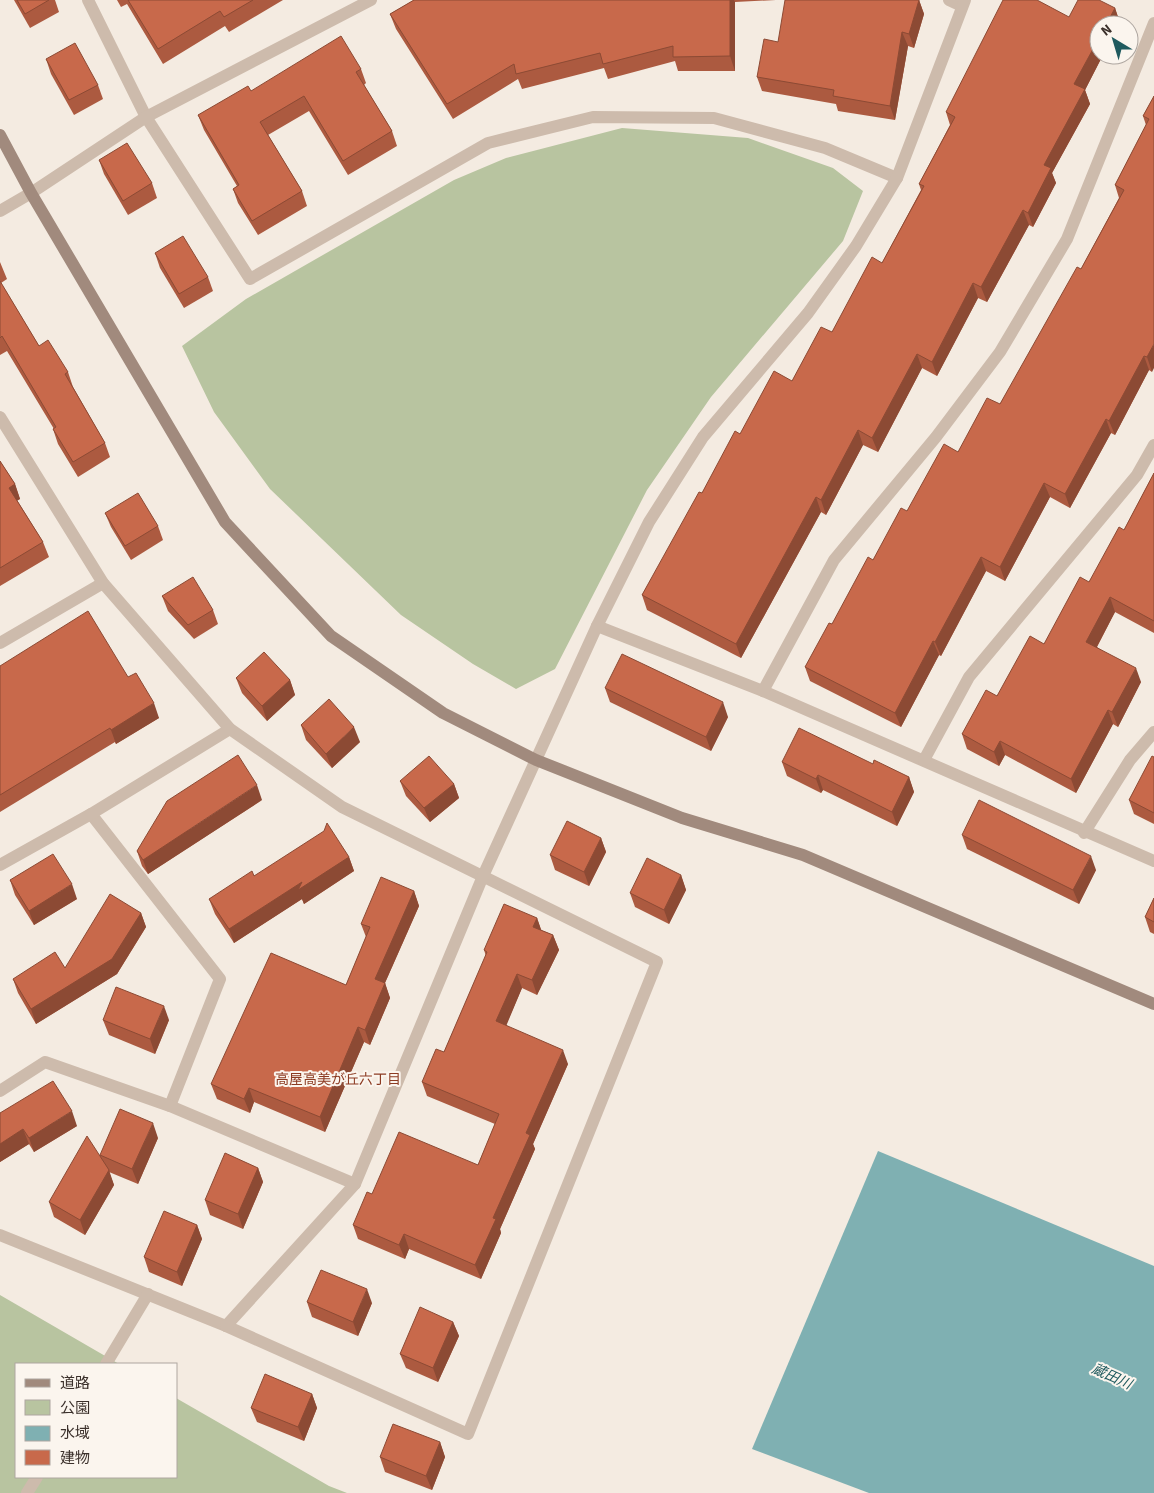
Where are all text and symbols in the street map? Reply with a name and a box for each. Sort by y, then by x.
north arrow [1089,15,1139,65]
text: N [1097,20,1116,41]
district label: 高屋高美が丘六丁目 [275,1070,401,1090]
water label: 蔵田川 [1088,1359,1137,1395]
legend [15,1363,178,1478]
text: 道路 [60,1373,90,1394]
text: 公園 [60,1398,90,1419]
text: 水域 [60,1423,90,1444]
text: 建物 [60,1448,90,1469]

